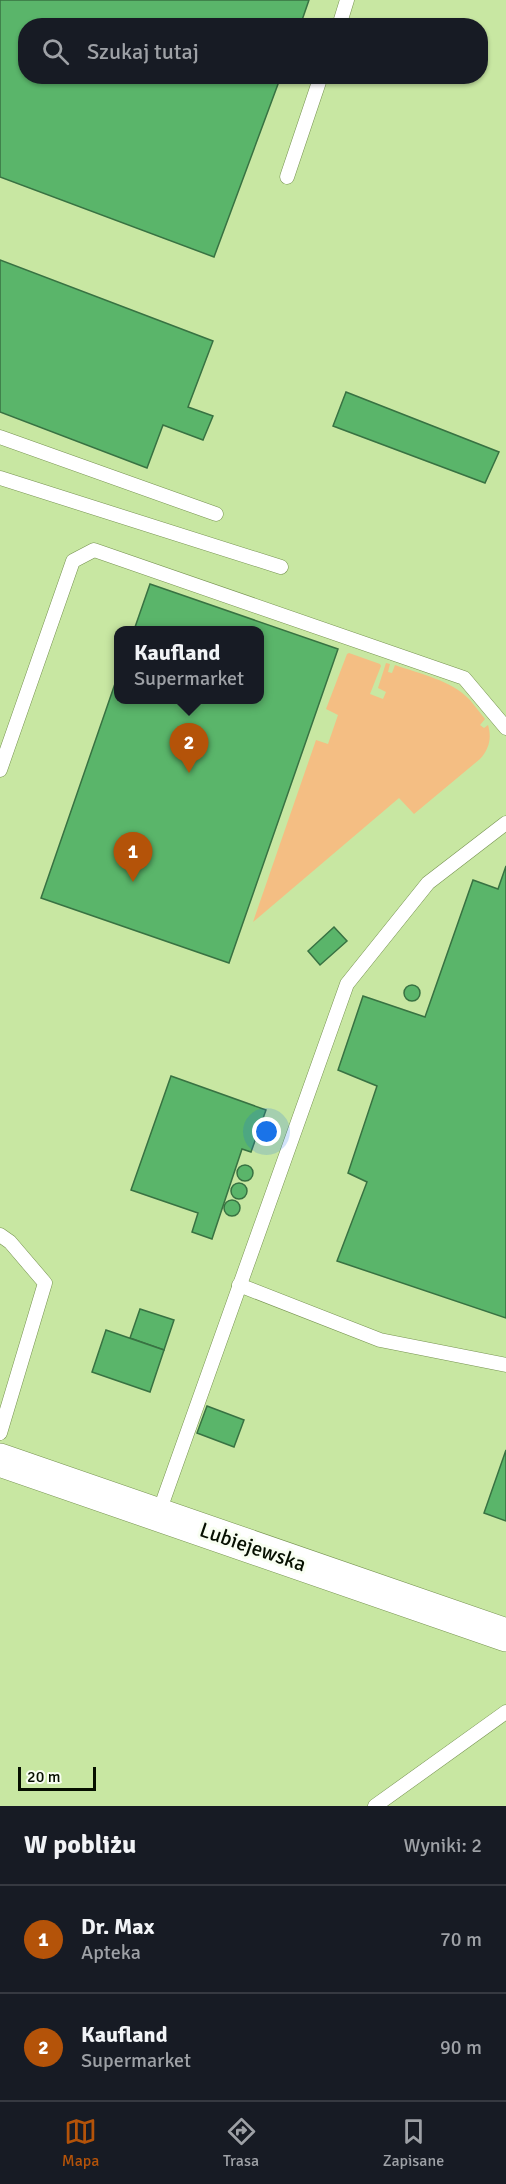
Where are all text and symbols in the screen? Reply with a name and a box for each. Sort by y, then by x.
search box [18,18,488,84]
icon: search [39,35,72,68]
text: Szukaj tutaj [87,38,199,65]
popup [114,626,264,704]
text: Kaufland [134,639,220,666]
text: Supermarket [134,666,244,691]
pin: 2 [170,724,208,773]
pin: 1 [114,832,152,882]
your location [252,1117,281,1146]
street label: Lubiejewska [196,1517,310,1577]
scale bar [18,1764,96,1792]
text: 20 m [27,1767,61,1787]
text: W pobliżu [24,1829,136,1861]
text: Wyniki: 2 [403,1833,482,1858]
text: Dr. Max [81,1913,154,1940]
text: 1 [38,1927,49,1952]
text: 70 m [440,1927,482,1952]
text: Apteka [81,1940,141,1965]
text: Kaufland [81,2021,168,2048]
text: 2 [38,2035,49,2060]
text: 90 m [440,2035,482,2060]
text: Supermarket [81,2048,191,2073]
tab: Mapa [62,2115,99,2171]
tab: Trasa [223,2115,259,2171]
tab: Zapisane [383,2115,444,2171]

